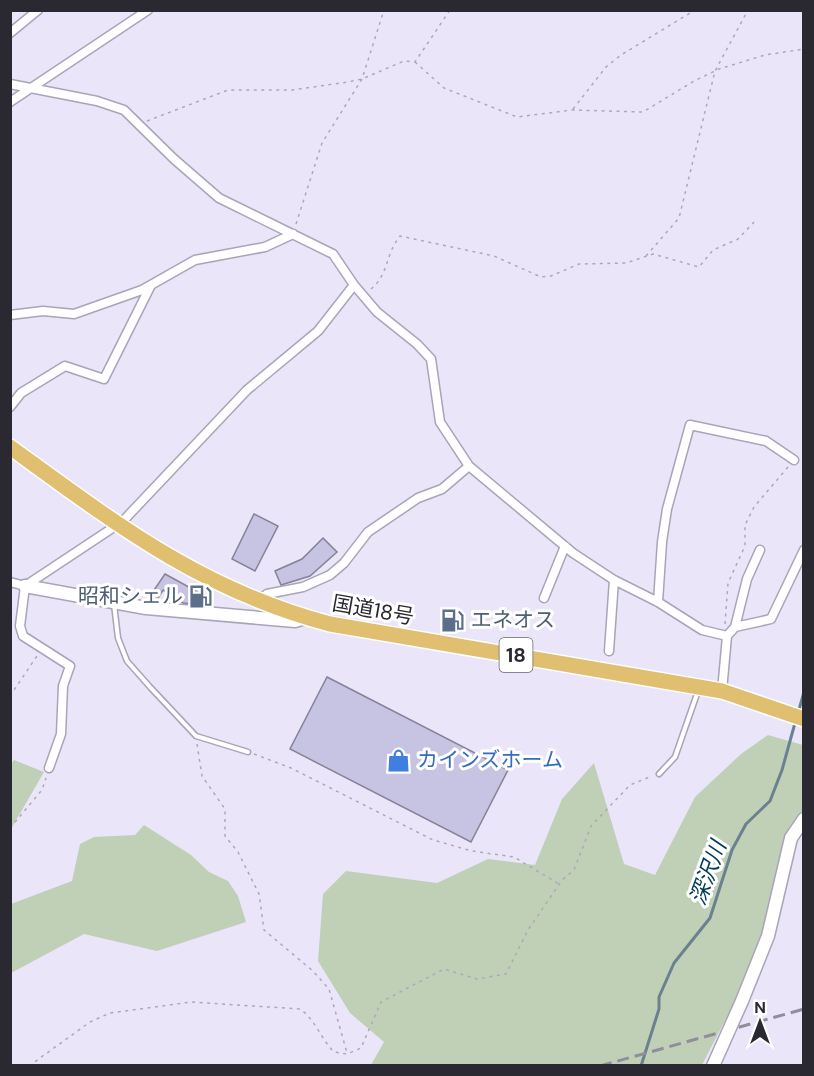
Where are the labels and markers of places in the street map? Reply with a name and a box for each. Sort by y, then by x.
place label: 昭和シェル [78,582,183,610]
fuel station icon: 昭和シェル [188,583,214,609]
place label: エネオス [471,606,555,634]
fuel station icon: エネオス [440,607,466,633]
place label: カインズホーム [417,746,563,774]
shop icon: カインズホーム [386,747,412,773]

